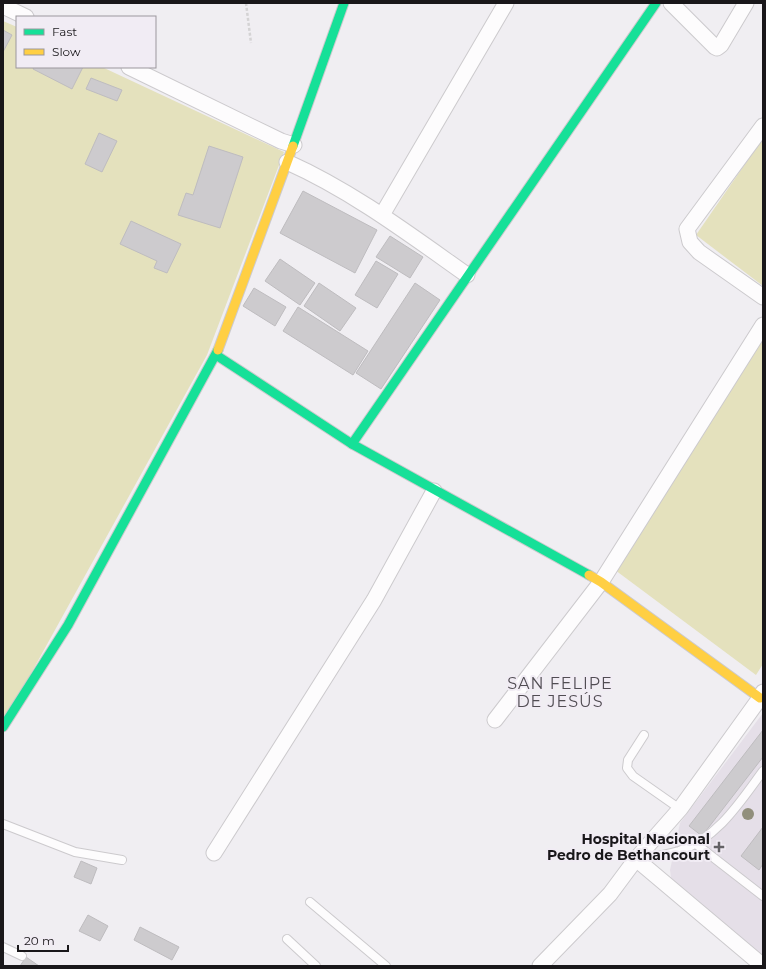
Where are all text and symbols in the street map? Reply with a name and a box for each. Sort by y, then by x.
legend [16,16,156,68]
text: Fast [52,24,77,39]
text: Slow [52,44,81,59]
district label: SAN FELIPE DE JESÚS [507,674,613,711]
place label: Hospital Nacional Pedro de Bethancourt [547,830,710,864]
marker: Hospital Nacional Pedro de Bethancourt [713,841,725,853]
scale bar [18,927,68,953]
text: 20 m [24,933,55,948]

